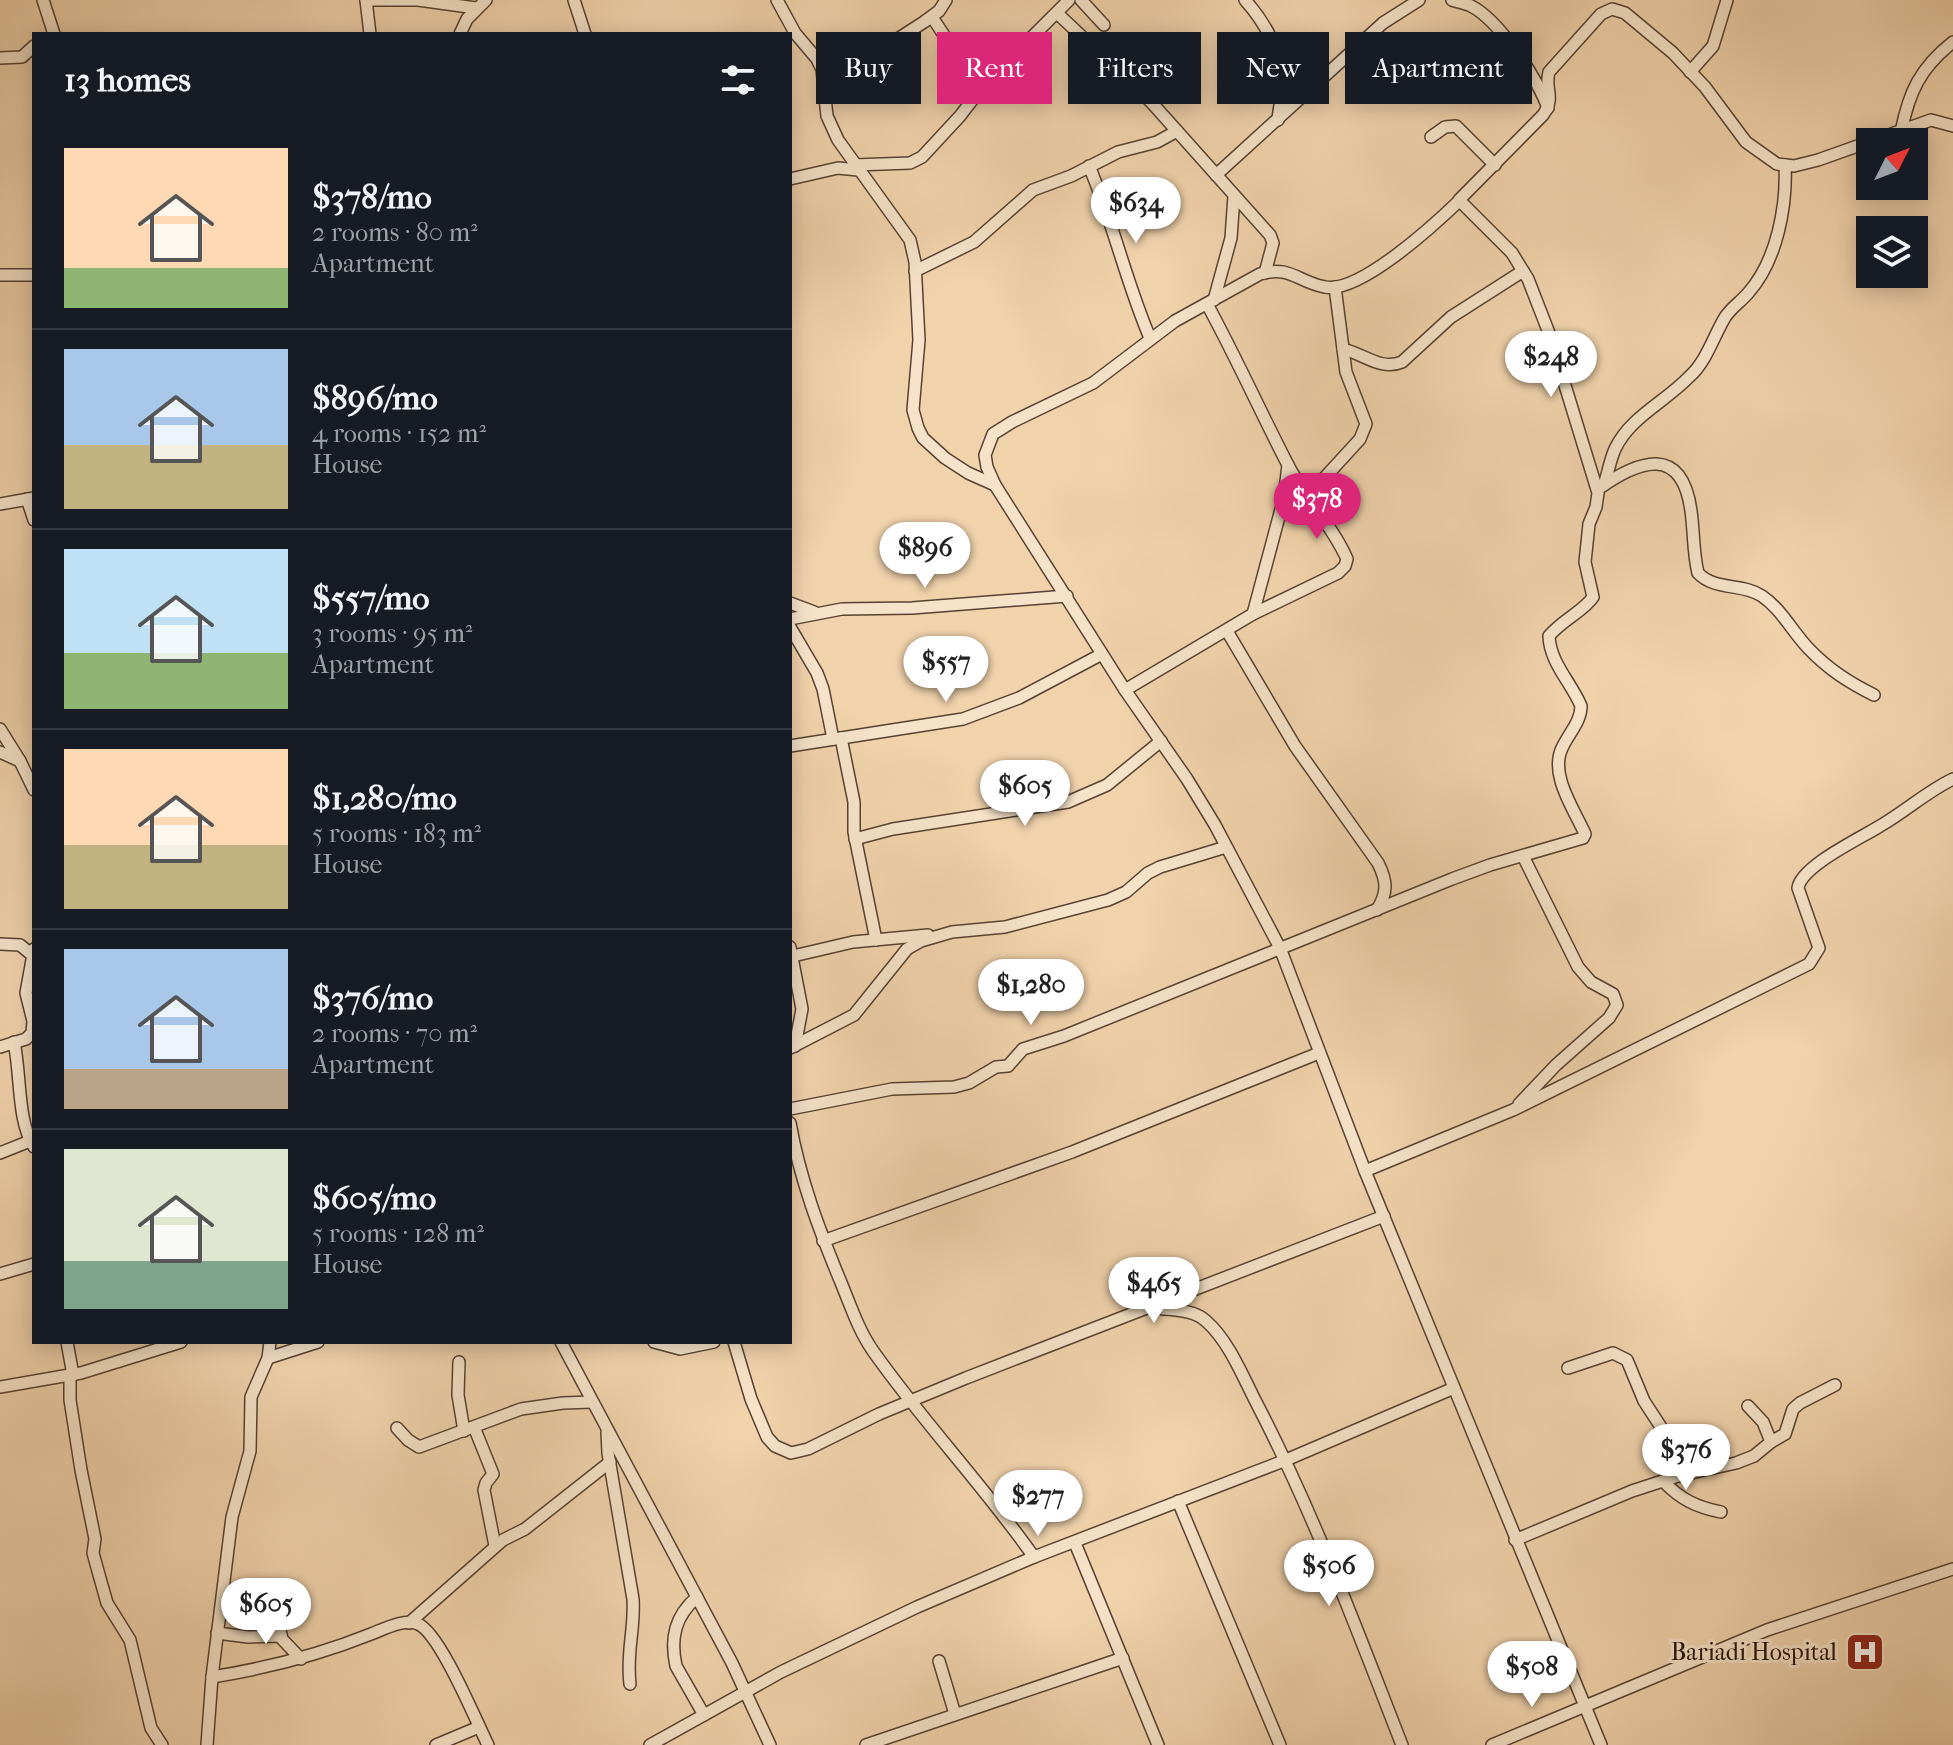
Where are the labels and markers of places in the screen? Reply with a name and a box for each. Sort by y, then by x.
pin: $634 [1089,177,1183,245]
pin: $248 [1504,331,1598,399]
pin: $378 [1270,473,1364,541]
pin: $896 [878,522,972,590]
pin: $557 [899,636,993,704]
pin: $605 [978,760,1072,828]
pin: $1,280 [966,959,1096,1027]
pin: $465 [1107,1257,1201,1325]
pin: $376 [1639,1424,1733,1492]
pin: $277 [991,1470,1085,1538]
pin: $506 [1282,1540,1376,1608]
pin: $605 [219,1578,313,1646]
hospital icon: Bariadi Hospital [1844,1631,1886,1673]
place label: Bariadi Hospital [1671,1638,1837,1666]
pin: $508 [1485,1641,1579,1709]

